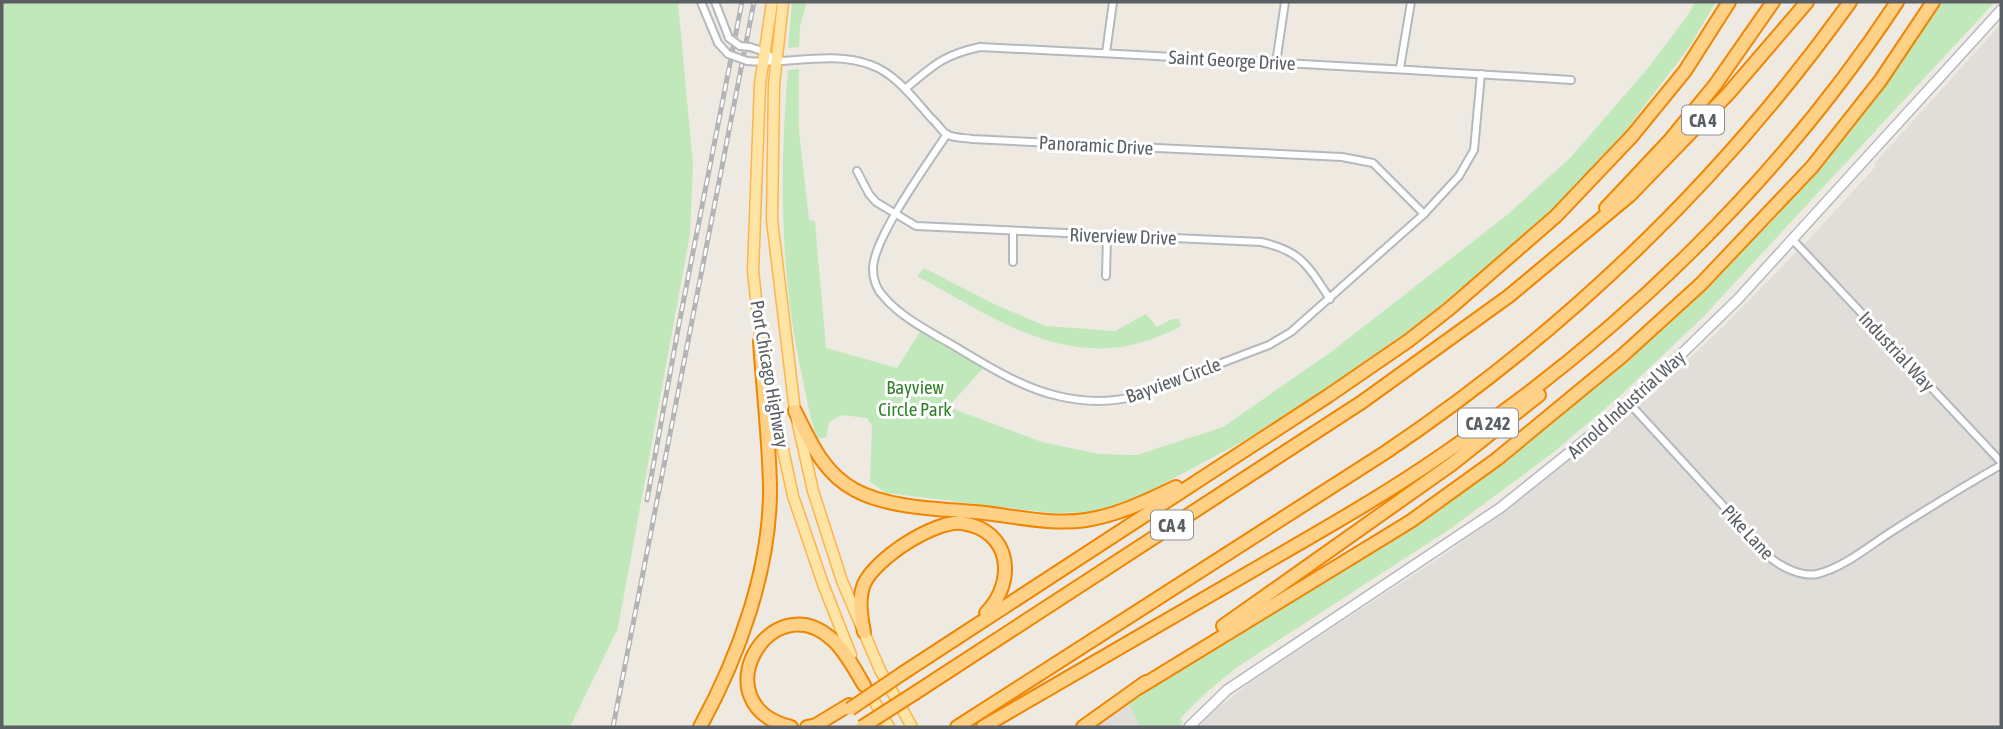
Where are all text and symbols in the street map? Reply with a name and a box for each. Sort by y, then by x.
street label: Saint George Drive [1168,46,1296,74]
road number: CA 4 [1682,106,1724,134]
street label: Panoramic Drive [1038,131,1154,159]
street label: Riverview Drive [1069,223,1177,249]
street label: Port Chicago Highway [746,298,794,450]
street label: Industrial Way [1855,307,1940,395]
street label: Arnold Industrial Way [1563,345,1689,462]
street label: Bayview Circle [1123,353,1223,407]
park label: Bayview Circle Park [878,376,952,420]
road number: CA 242 [1458,408,1518,438]
street label: Pike Lane [1717,500,1779,564]
road number: CA 4 [1151,510,1193,540]

